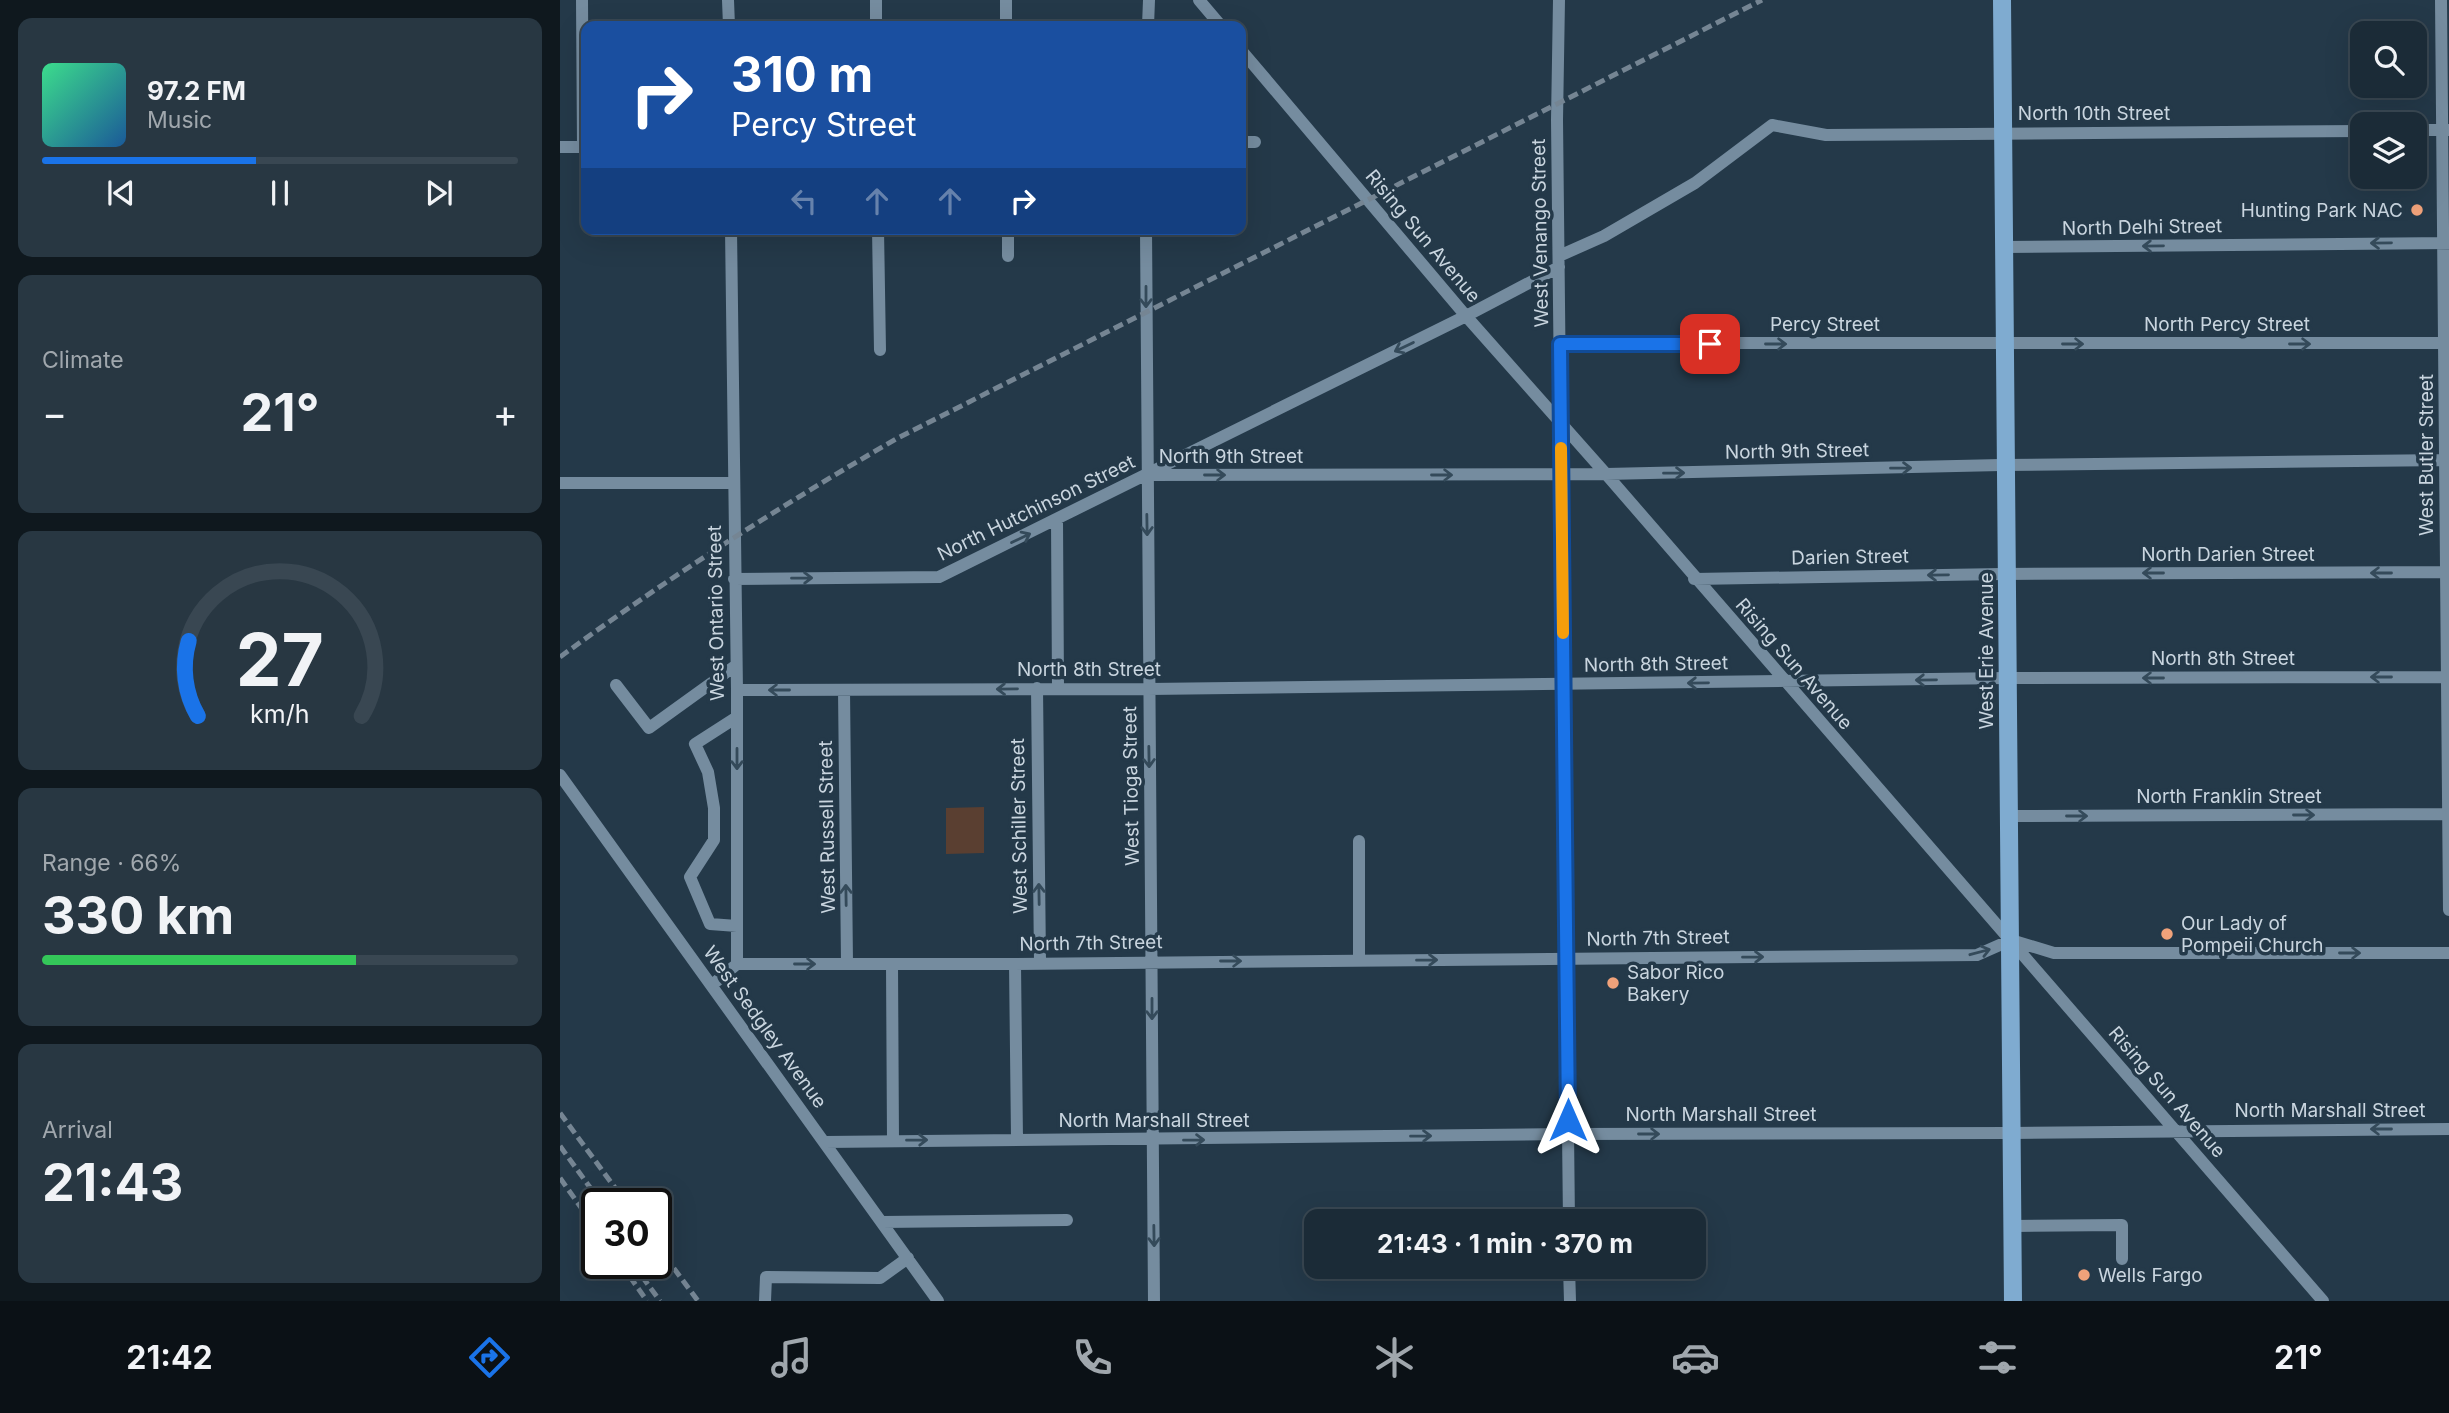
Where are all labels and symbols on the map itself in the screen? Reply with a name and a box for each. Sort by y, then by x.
street label: North 10th Street [2018,102,2170,125]
street label: West Venango Street [1527,138,1553,328]
street label: Rising Sun Avenue [1361,165,1485,307]
place label: Hunting Park NAC [2241,199,2403,222]
marker: Hunting Park NAC [2409,202,2425,218]
street label: North Delhi Street [2062,214,2222,240]
one-way arrow [2370,237,2393,250]
one-way arrow [2142,239,2165,253]
one-way arrow [1139,286,1153,309]
street label: Percy Street [1770,313,1880,336]
street label: North Percy Street [2144,313,2310,336]
pin [1680,314,1740,374]
one-way arrow [1764,337,1787,351]
one-way arrow [2061,337,2084,351]
one-way arrow [2289,337,2312,351]
one-way arrow [1394,340,1415,354]
street label: West Butler Street [2415,374,2438,536]
street label: North 9th Street [1725,438,1869,464]
street label: North 9th Street [1159,445,1303,468]
street label: North Hutchinson Street [934,450,1138,566]
one-way arrow [1889,461,1912,475]
one-way arrow [1662,466,1685,480]
one-way arrow [1203,468,1226,482]
one-way arrow [1431,468,1454,482]
one-way arrow [1140,513,1154,536]
street label: West Ontario Street [703,525,729,701]
one-way arrow [1010,531,1031,544]
street label: North Darien Street [2141,543,2315,566]
street label: Darien Street [1791,544,1909,570]
one-way arrow [2142,566,2165,580]
one-way arrow [2370,566,2393,580]
one-way arrow [1927,568,1950,582]
one-way arrow [791,571,814,585]
street label: West Erie Avenue [1975,572,1998,730]
street label: Rising Sun Avenue [1731,594,1857,734]
street label: North 8th Street [2151,647,2295,670]
street label: North 8th Street [1584,651,1728,677]
street label: North 8th Street [1017,658,1161,681]
one-way arrow [2370,670,2393,684]
one-way arrow [2142,671,2165,685]
one-way arrow [1915,673,1938,686]
one-way arrow [1687,676,1710,690]
one-way arrow [996,682,1019,695]
one-way arrow [768,683,791,697]
street label: West Tioga Street [1118,706,1144,866]
street label: West Schiller Street [1006,738,1032,914]
street label: West Russell Street [814,740,840,914]
one-way arrow [1143,745,1156,768]
one-way arrow [730,747,744,770]
street label: North Franklin Street [2136,785,2322,808]
one-way arrow [2293,808,2316,822]
one-way arrow [2065,809,2088,823]
one-way arrow [1033,883,1046,906]
one-way arrow [840,884,853,907]
place label: Our Lady of Pompeii Church [2181,912,2324,957]
street label: North 7th Street [1586,925,1730,951]
marker: Our Lady of Pompeii Church [2159,926,2175,942]
street label: North 7th Street [1019,930,1163,956]
street label: West Sedgley Avenue [698,941,832,1113]
one-way arrow [1968,945,1990,958]
one-way arrow [2338,946,2361,960]
one-way arrow [1741,950,1764,964]
one-way arrow [1416,953,1439,967]
one-way arrow [1219,954,1242,968]
one-way arrow [793,957,816,971]
place label: Sabor Rico Bakery [1627,961,1724,1006]
marker: Sabor Rico Bakery [1605,975,1621,991]
one-way arrow [1145,997,1159,1020]
street label: Rising Sun Avenue [2104,1022,2230,1162]
position arrow [1531,1083,1605,1157]
street label: North Marshall Street [2234,1099,2426,1122]
street label: North Marshall Street [1625,1103,1817,1126]
street label: North Marshall Street [1058,1109,1250,1132]
one-way arrow [2370,1122,2393,1136]
one-way arrow [1637,1127,1660,1141]
one-way arrow [1409,1129,1432,1143]
one-way arrow [1182,1133,1205,1146]
one-way arrow [905,1134,928,1147]
speed limit sign: 30 [581,1188,672,1279]
one-way arrow [1147,1225,1160,1248]
place label: Wells Fargo [2098,1264,2203,1287]
marker: Wells Fargo [2076,1267,2092,1283]

